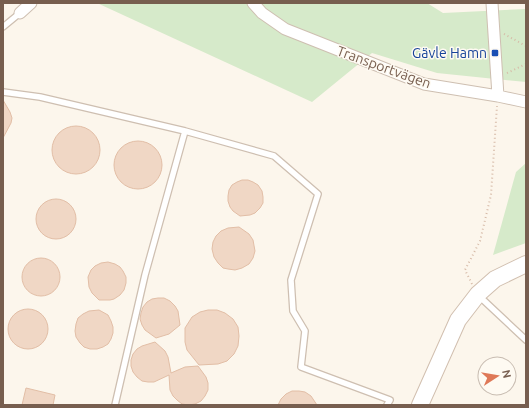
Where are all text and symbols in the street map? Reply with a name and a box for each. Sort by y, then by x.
street label: Transportvägen [335,43,433,91]
place label: Gävle Hamn [412,45,487,61]
marker: Gävle Hamn [490,48,500,58]
north arrow [477,356,517,396]
text: N [500,369,514,379]

